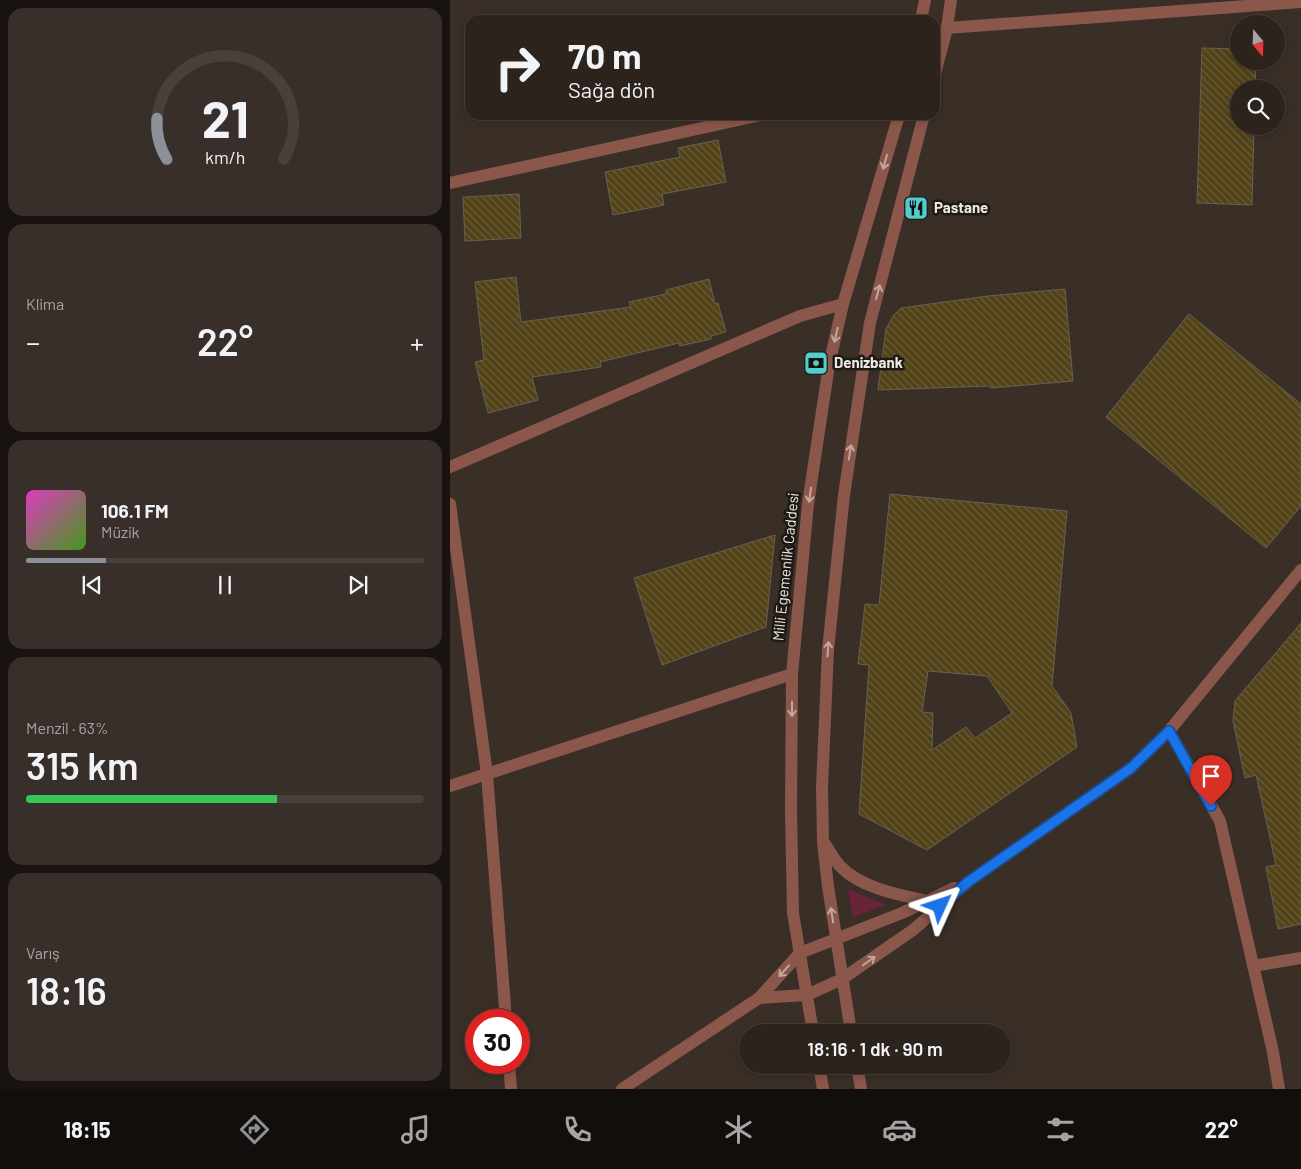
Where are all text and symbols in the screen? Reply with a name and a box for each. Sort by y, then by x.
north arrow [1230,15,1285,70]
map controls [1230,15,1285,135]
text: 70 m [568,34,642,76]
icon: right [485,35,550,100]
text: Sağa dön [568,76,655,102]
button: search [1230,80,1285,135]
text: 21 [201,86,249,148]
text: km/h [205,146,245,168]
one-way arrow [879,153,889,169]
restaurant icon: Pastane [903,195,929,221]
place label: Pastane [934,198,988,216]
one-way arrow [874,285,883,301]
text: Klima [26,294,64,313]
text: 22° [197,318,253,364]
text: − [26,325,40,359]
text: + [410,325,424,359]
one-way arrow [831,326,840,342]
bank icon: Denizbank [803,350,829,376]
place label: Denizbank [834,353,903,371]
one-way arrow [845,445,855,461]
one-way arrow [805,487,815,503]
street label: Milli Egemenlik Caddesi [768,492,802,642]
text: 106.1 FM [101,499,169,522]
text: Müzik [101,522,140,541]
icon: previous [78,571,106,599]
icon: pause [211,571,239,599]
icon: next [344,571,372,599]
one-way arrow [823,641,833,657]
one-way arrow [787,701,796,717]
text: Menzil · 63% [26,718,109,737]
text: 315 km [26,742,139,788]
pin [1190,755,1232,806]
icon: arrive [1197,762,1225,790]
position arrow [913,879,965,931]
one-way arrow [827,908,837,924]
text: Varış [26,943,60,962]
one-way arrow [862,956,876,966]
one-way arrow [778,964,790,977]
text: 18:16 [26,967,107,1013]
speed limit sign: 30 [465,1009,530,1074]
text: 18:16 · 1 dk · 90 m [807,1037,943,1060]
icon: directions [237,1112,272,1147]
icon: music [398,1112,433,1147]
icon: phone [560,1112,595,1147]
icon: climate [721,1112,756,1147]
icon: car [882,1112,917,1147]
icon: filters [1043,1112,1078,1147]
text: 18:15 [63,1116,111,1142]
text: 22° [1205,1116,1238,1142]

